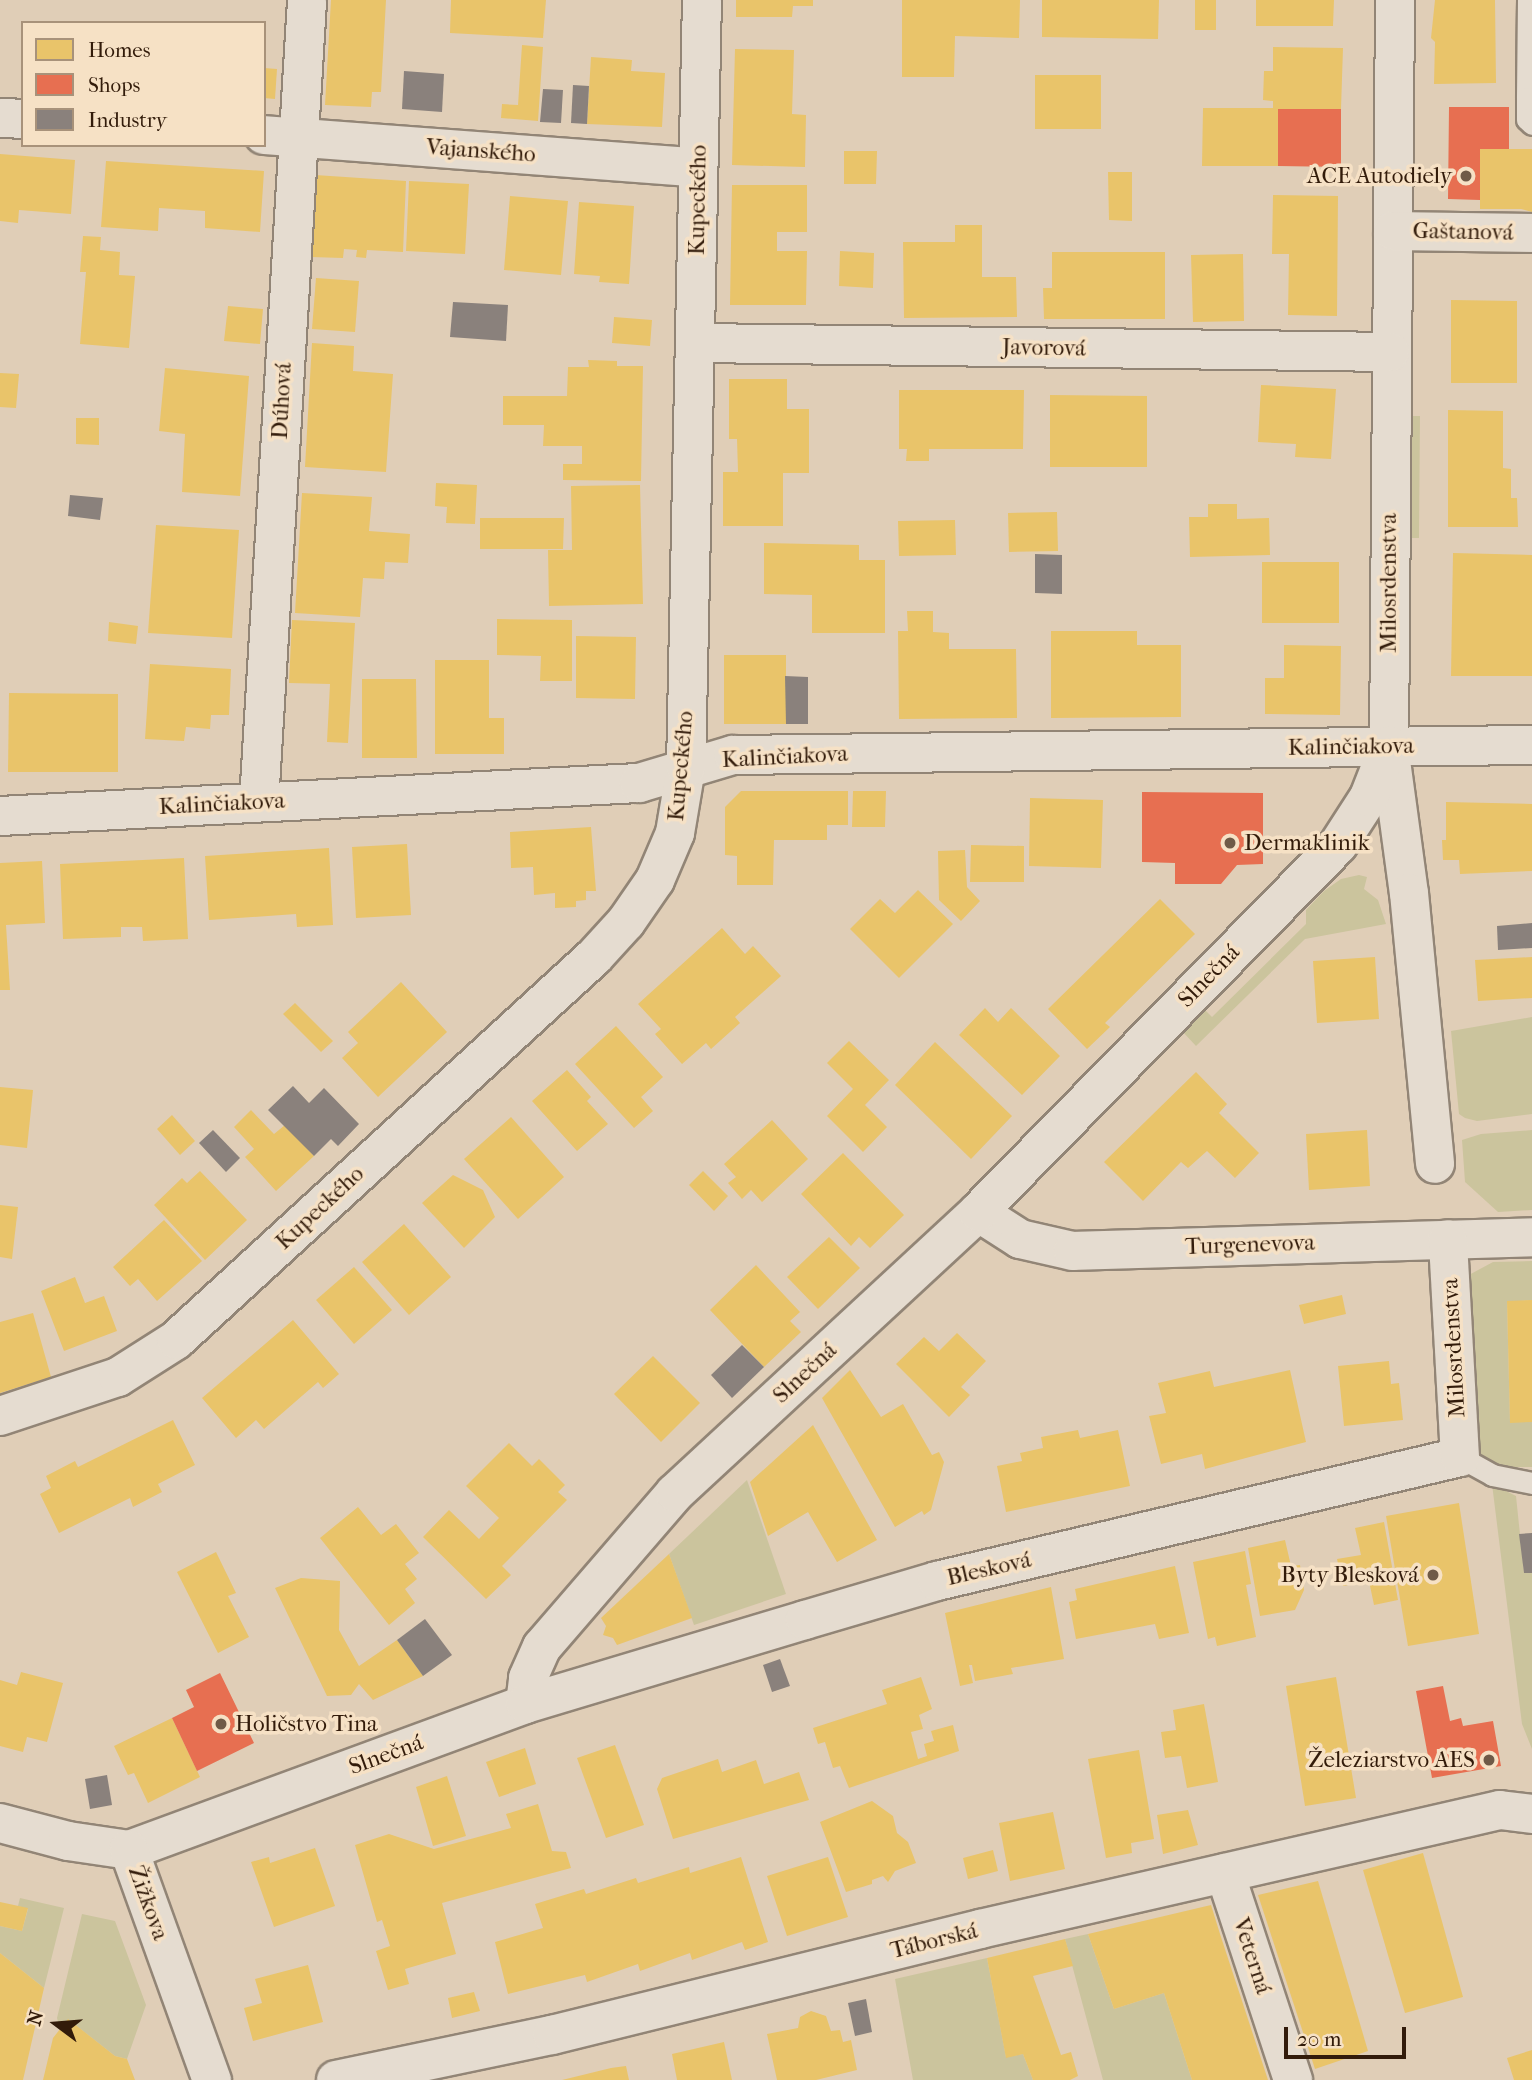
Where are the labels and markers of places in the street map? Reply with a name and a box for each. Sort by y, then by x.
place label: ACE Autodiely [1307,162,1452,190]
marker: ACE Autodiely [1458,168,1474,184]
place label: Dermaklinik [1244,829,1369,857]
marker: Dermaklinik [1222,835,1238,851]
place label: Byty Blesková [1281,1561,1419,1589]
marker: Byty Blesková [1425,1567,1441,1583]
place label: Holičstvo Tina [235,1710,378,1738]
marker: Holičstvo Tina [213,1716,229,1732]
place label: Železiarstvo AES [1308,1746,1475,1774]
marker: Železiarstvo AES [1481,1752,1497,1768]

